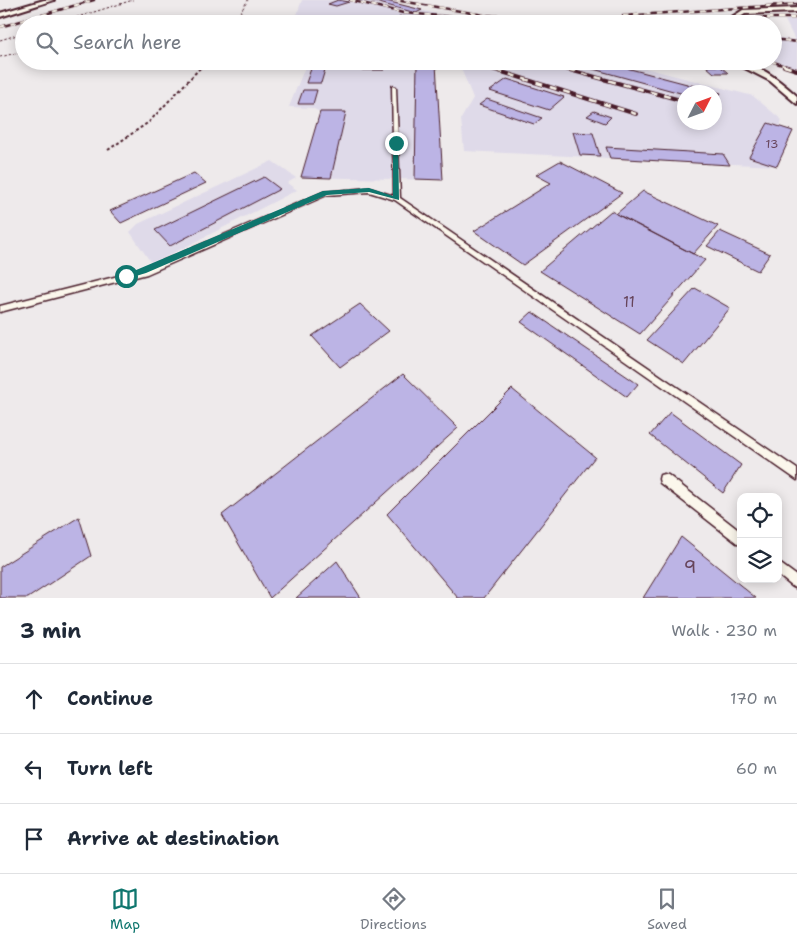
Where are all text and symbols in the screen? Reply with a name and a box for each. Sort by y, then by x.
search box [15,15,782,70]
icon: search [33,29,61,57]
text: Search here [73,30,182,55]
north arrow [677,85,722,130]
route end [385,132,408,155]
house number: 13 [766,136,778,152]
route start [115,265,138,288]
house number: 11 [623,292,635,312]
map controls [737,493,782,583]
button: locate [737,493,782,538]
button: layers [737,538,782,583]
house number: 9 [684,555,696,579]
text: 3 min [20,617,81,645]
text: Walk · 230 m [671,620,777,641]
icon: ahead [20,685,48,713]
text: Continue [67,686,153,711]
text: 170 m [730,688,777,709]
icon: left [20,755,48,783]
text: Turn left [67,756,153,781]
text: 60 m [736,758,777,779]
icon: arrive [20,825,48,853]
text: Arrive at destination [67,826,279,851]
tab: Map [110,885,140,933]
tab: Directions [360,885,427,933]
tab: Saved [647,885,687,933]

